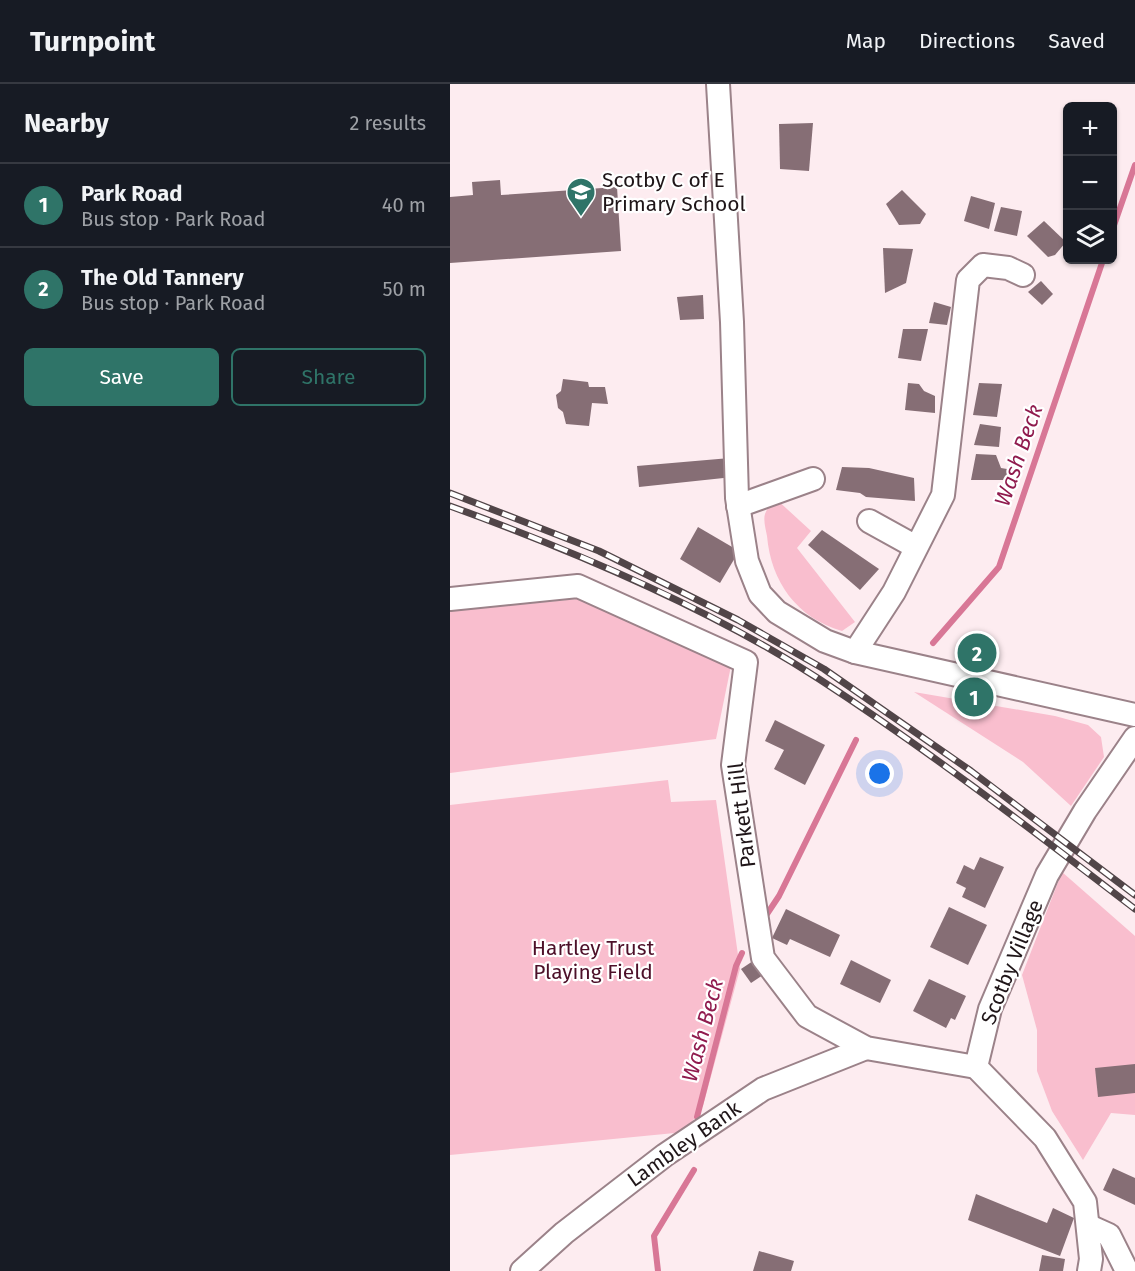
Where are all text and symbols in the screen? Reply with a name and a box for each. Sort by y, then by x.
text: Turnpoint [30,25,155,58]
text: Map [846,28,886,54]
text: Directions [919,28,1015,54]
text: Saved [1048,28,1105,54]
map controls [1063,102,1117,264]
button: + [1063,102,1117,156]
text: Nearby [24,108,109,139]
text: 2 results [349,111,426,135]
button: − [1063,156,1117,210]
place label: Scotby C of E Primary School [602,167,746,217]
school or university icon: Scotby C of E Primary School [565,176,597,218]
text: Park Road [81,180,182,207]
text: 1 [39,193,48,217]
text: 40 m [382,193,426,217]
text: Bus stop · Park Road [81,207,265,231]
button: layers [1063,210,1117,264]
text: The Old Tannery [81,264,244,291]
text: 2 [38,277,49,301]
text: 50 m [382,277,426,301]
text: Bus stop · Park Road [81,291,265,315]
button: Save [24,348,219,406]
button: Share [231,348,426,406]
water label: Wash Beck [988,401,1048,510]
pin: 2 [958,630,996,676]
pin: 1 [954,674,994,720]
your location [865,759,894,788]
street label: Parkett Hill [723,761,761,869]
street label: Scotby Village [975,896,1049,1028]
park label: Hartley Trust Playing Field [532,935,655,985]
water label: Wash Beck [676,976,729,1085]
street label: Lambley Bank [622,1095,746,1193]

